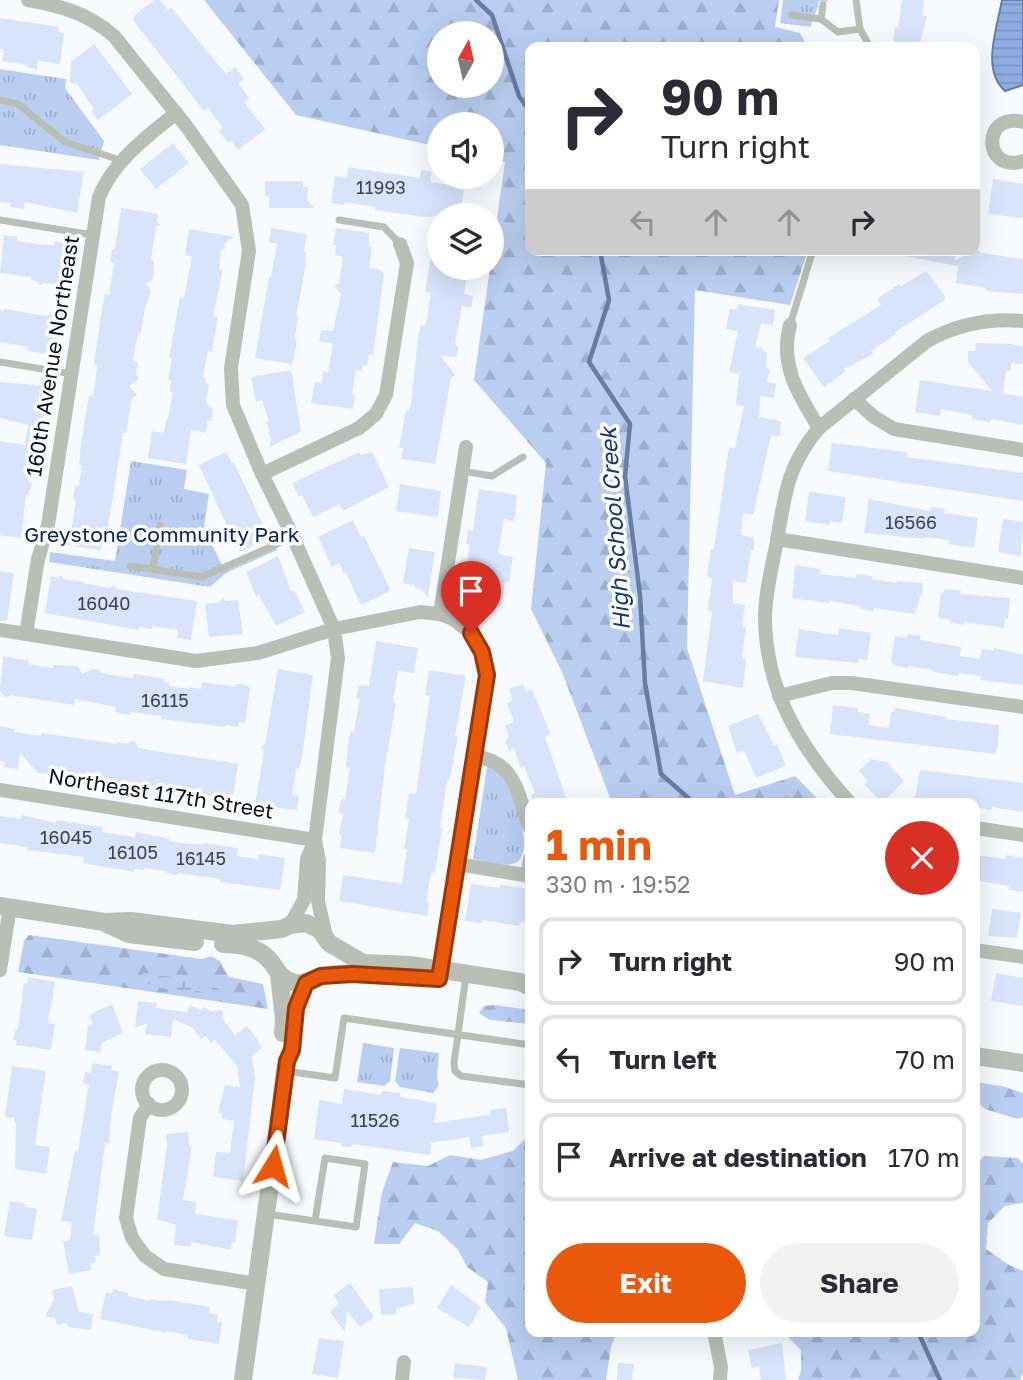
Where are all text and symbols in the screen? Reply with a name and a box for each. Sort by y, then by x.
north arrow [427,21,504,98]
map controls [427,21,504,280]
text: 90 m [661,67,779,126]
icon: right [546,70,637,161]
button: sound [427,112,504,189]
text: Turn right [661,127,810,165]
house number: 11993 [356,176,406,198]
button: layers [427,203,504,280]
icon: left [624,203,662,241]
icon: ahead [697,203,735,241]
icon: ahead [770,203,808,241]
icon: right [843,203,881,241]
street label: 160th Avenue Northeast [20,233,84,478]
water label: High School Creek [593,424,635,632]
house number: 16566 [885,511,937,533]
park label: Greystone Community Park [24,521,300,547]
pin [441,561,501,633]
icon: arrive [452,572,490,610]
house number: 16040 [78,592,130,614]
house number: 16115 [141,689,189,711]
street label: Northeast 117th Street [47,762,276,824]
text: 1 min [546,819,652,869]
button: close [885,821,959,895]
house number: 16045 [40,826,92,848]
house number: 16105 [108,841,158,863]
house number: 16145 [176,847,226,869]
text: 330 m · 19:52 [546,870,690,898]
icon: right [550,942,588,980]
text: Turn right [609,946,732,977]
text: 90 m [894,946,955,977]
icon: left [550,1040,588,1078]
text: Turn left [609,1044,717,1075]
text: 70 m [896,1044,955,1075]
house number: 11526 [350,1109,400,1131]
position arrow [236,1129,310,1203]
icon: arrive [550,1138,588,1176]
text: Arrive at destination [609,1142,867,1173]
text: 170 m [888,1142,960,1173]
button: Exit [546,1243,746,1323]
button: Share [760,1243,959,1323]

